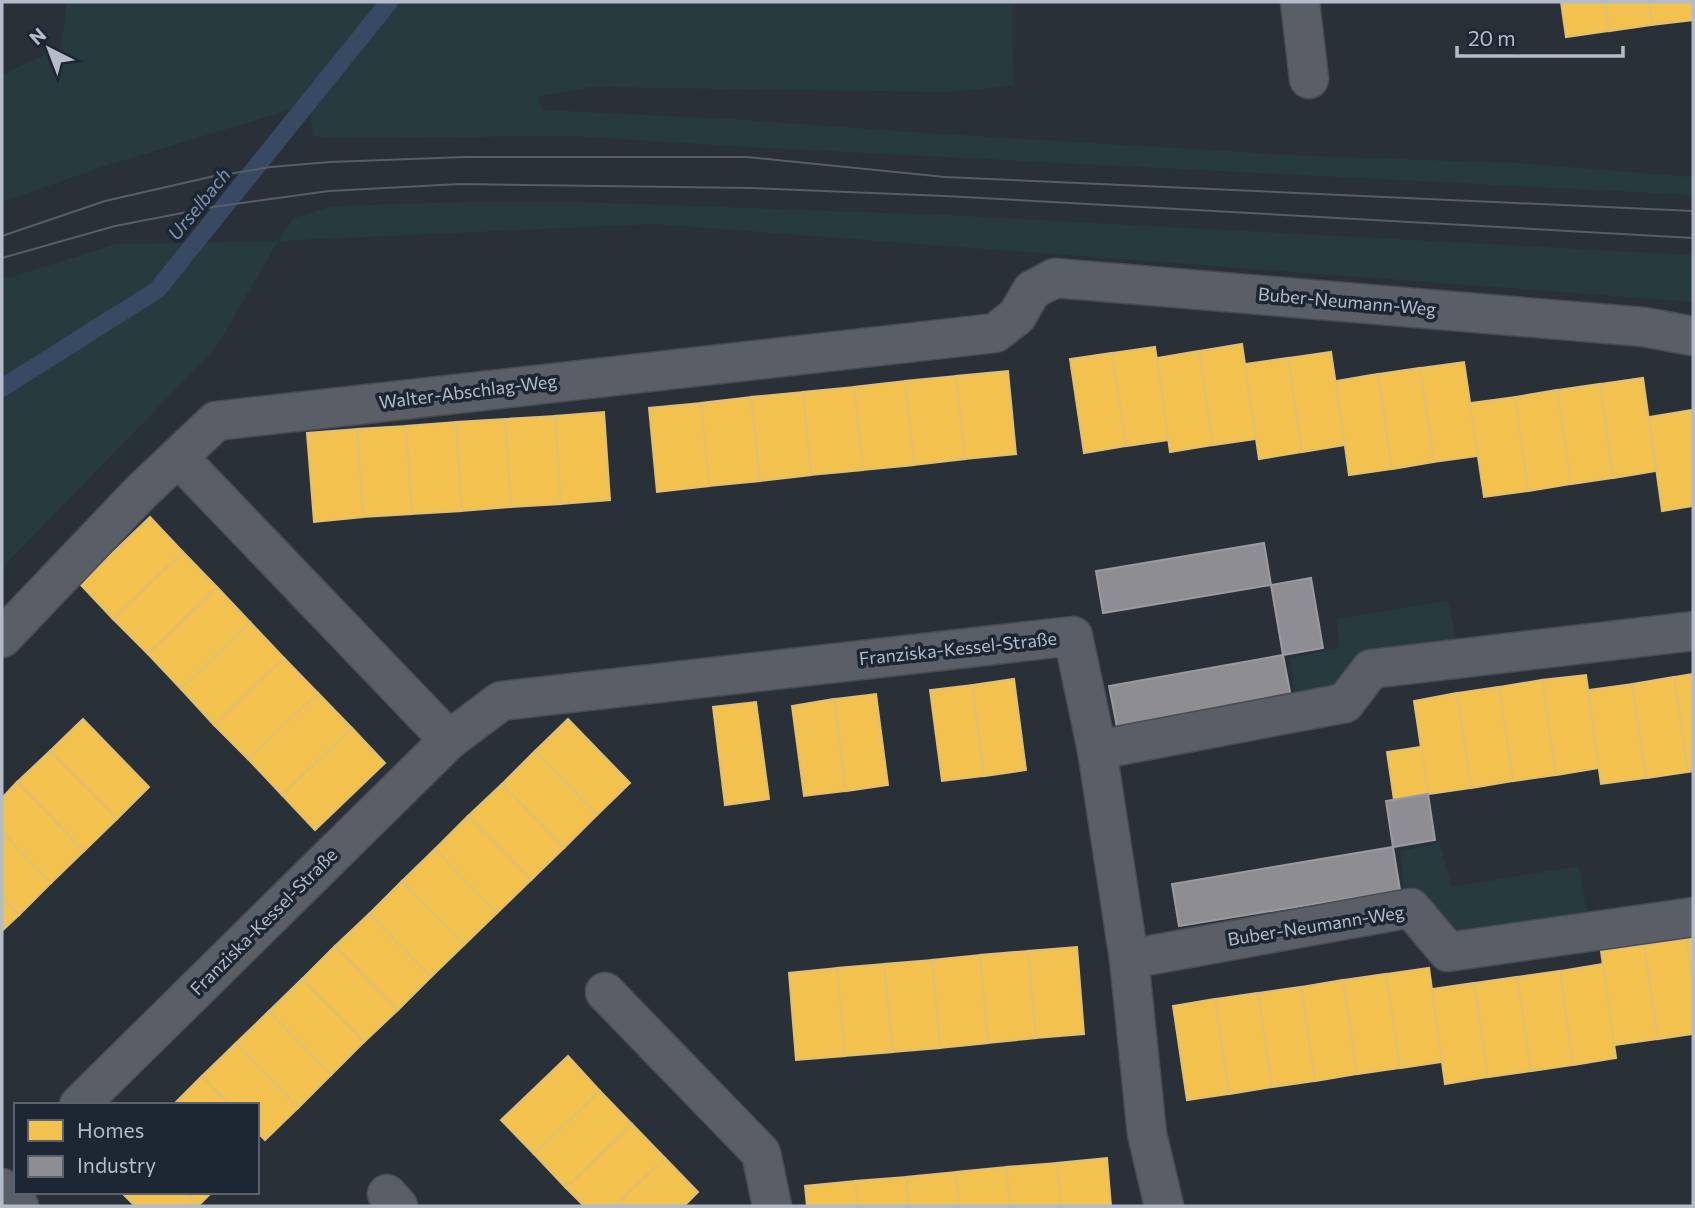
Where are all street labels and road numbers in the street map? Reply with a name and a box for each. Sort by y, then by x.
street label: Buber-Neumann-Weg [1257,282,1437,320]
street label: Walter-Abschlag-Weg [378,369,558,413]
street label: Franziska-Kessel-Straße [858,627,1058,669]
street label: Franziska-Kessel-Straße [185,843,341,999]
street label: Buber-Neumann-Weg [1226,900,1406,950]

